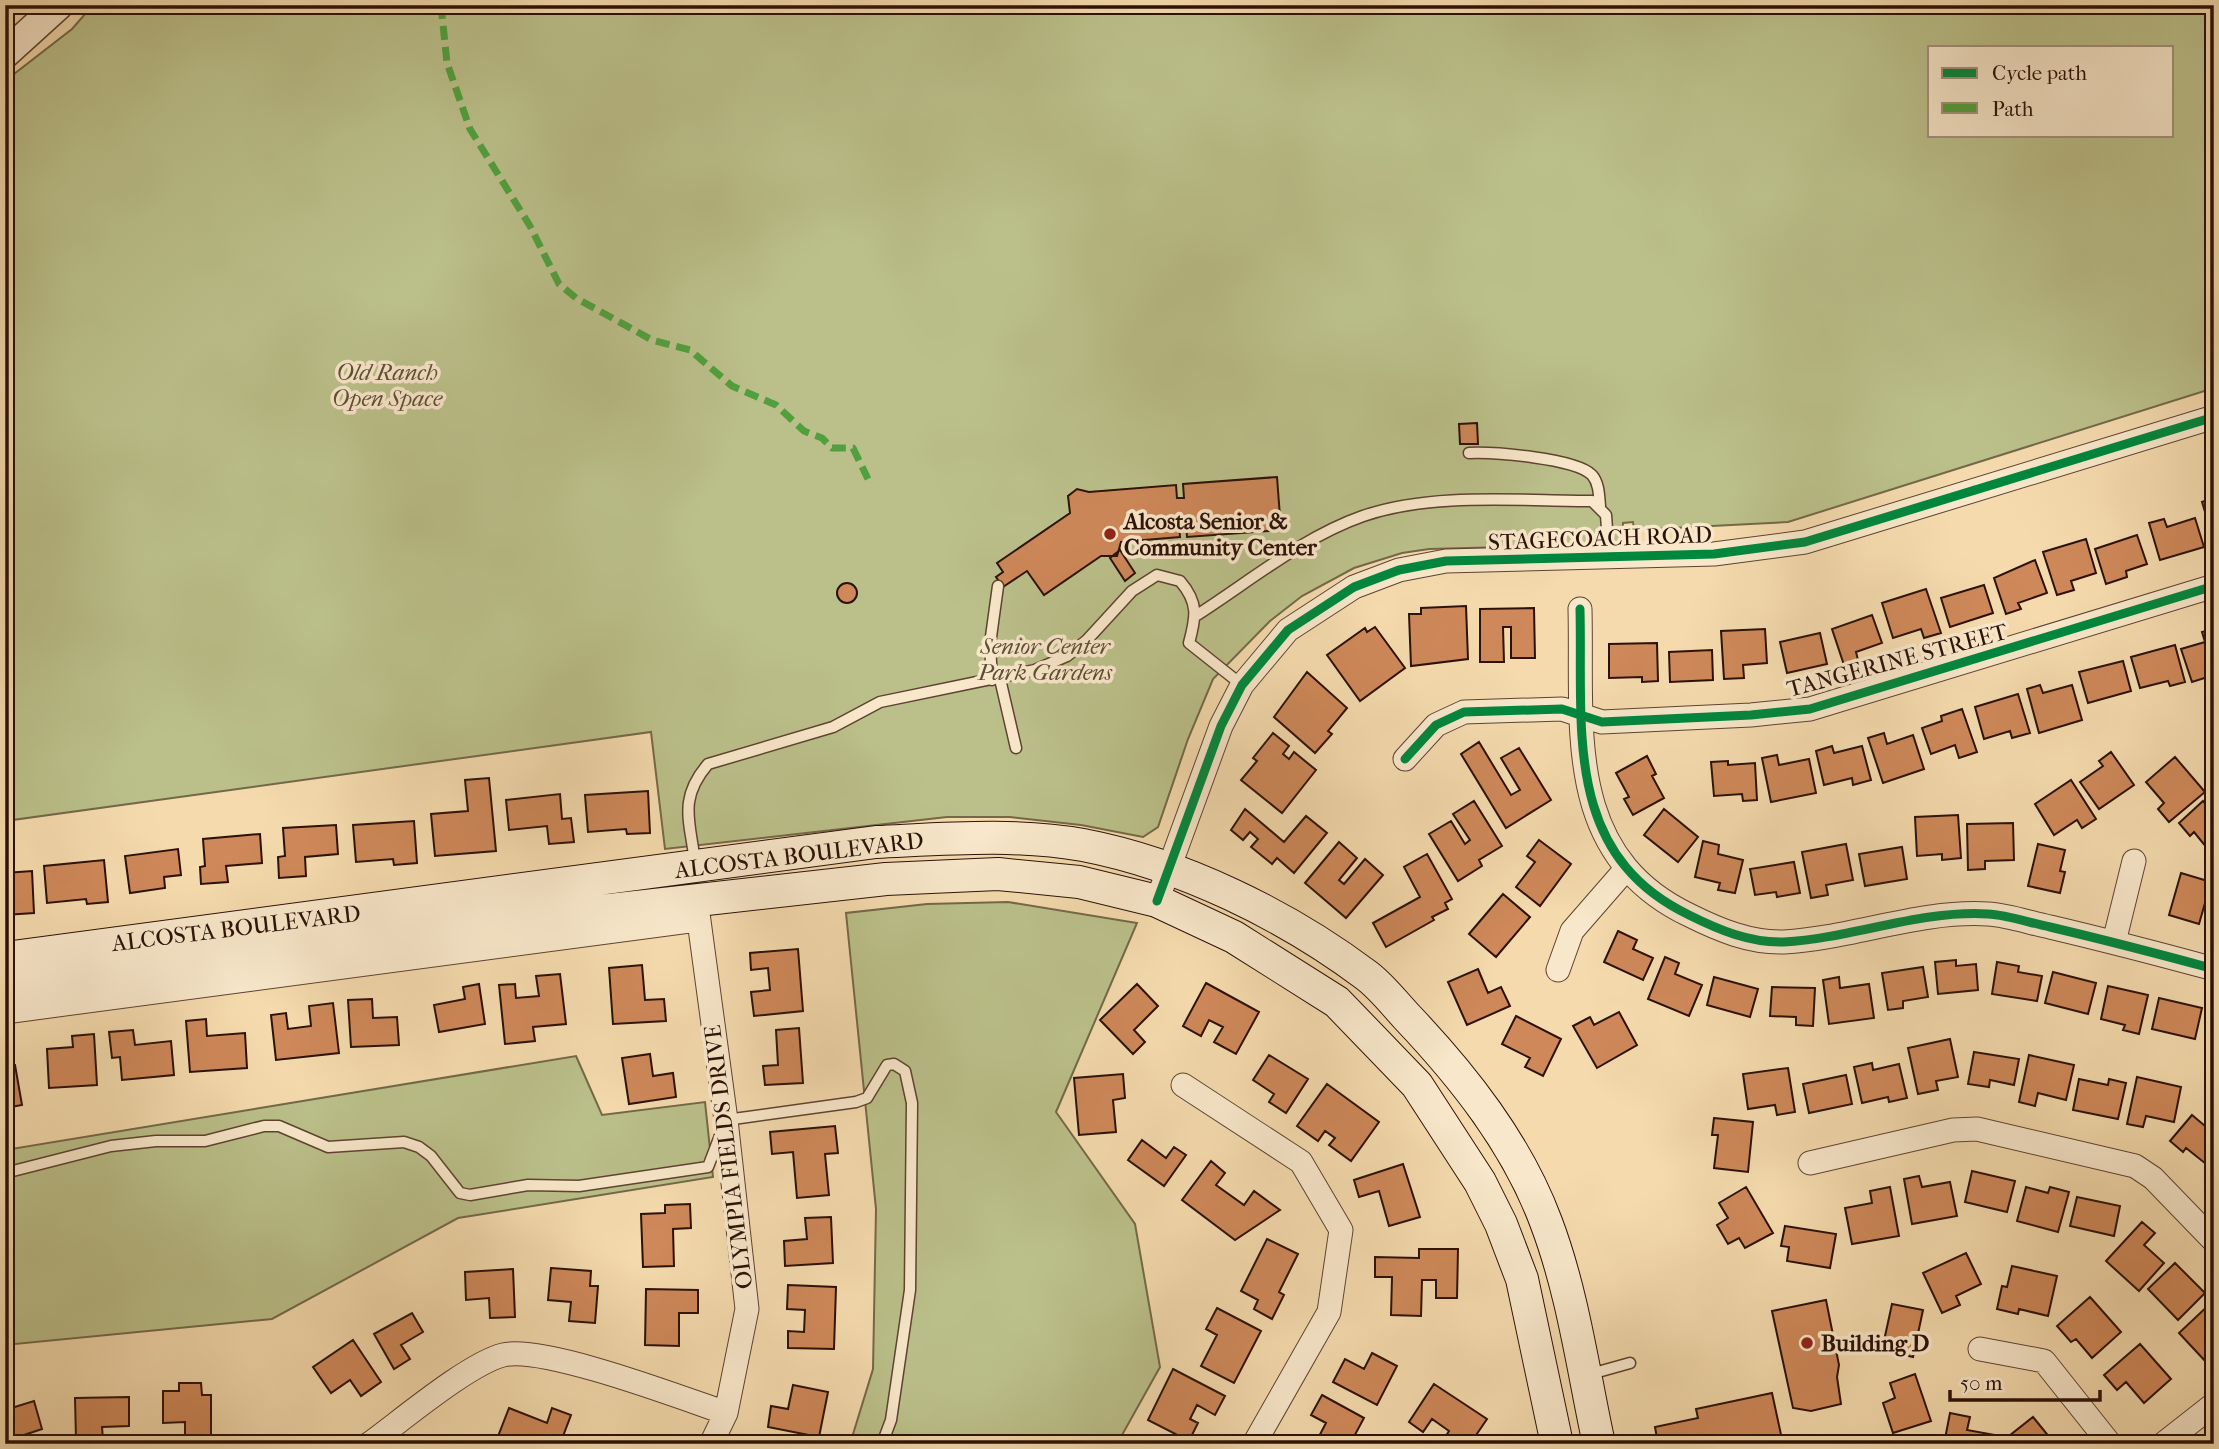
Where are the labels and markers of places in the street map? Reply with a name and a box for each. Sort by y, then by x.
place label: Alcosta Senior & Community Center [1122,508,1318,561]
marker: Alcosta Senior & Community Center [1102,526,1118,542]
place label: Building D [1821,1330,1929,1357]
marker: Building D [1799,1335,1815,1351]

